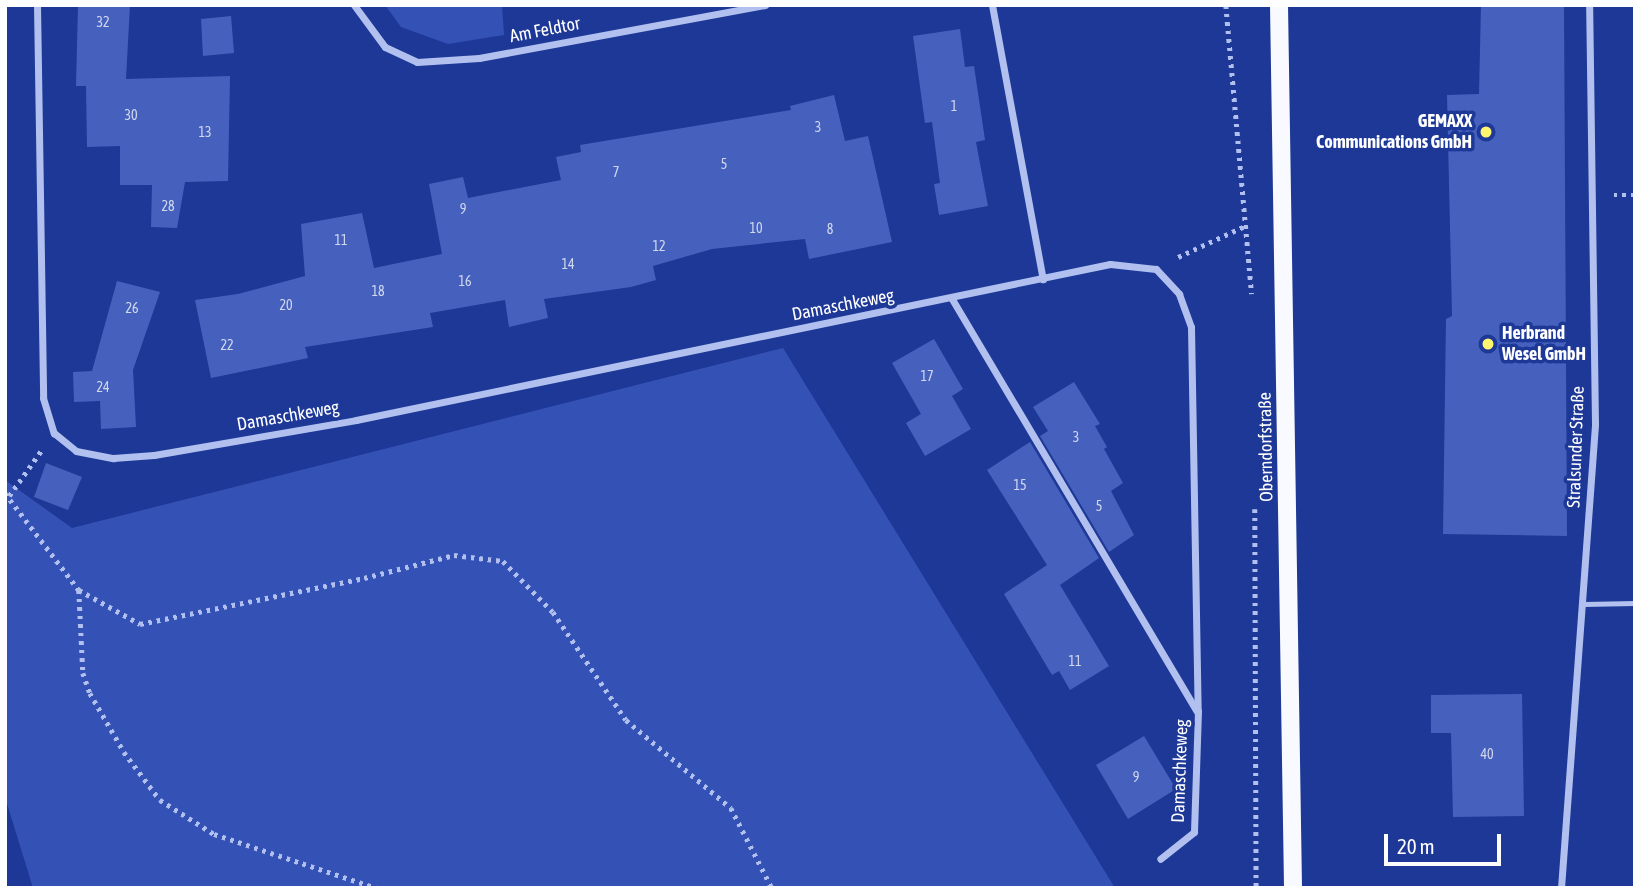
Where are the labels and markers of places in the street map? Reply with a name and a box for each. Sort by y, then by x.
place label: GEMAXX Communications GmbH [1316,111,1472,154]
marker: GEMAXX Communications GmbH [1478,124,1494,140]
place label: Herbrand Wesel GmbH [1502,323,1586,366]
marker: Herbrand Wesel GmbH [1480,336,1496,352]

